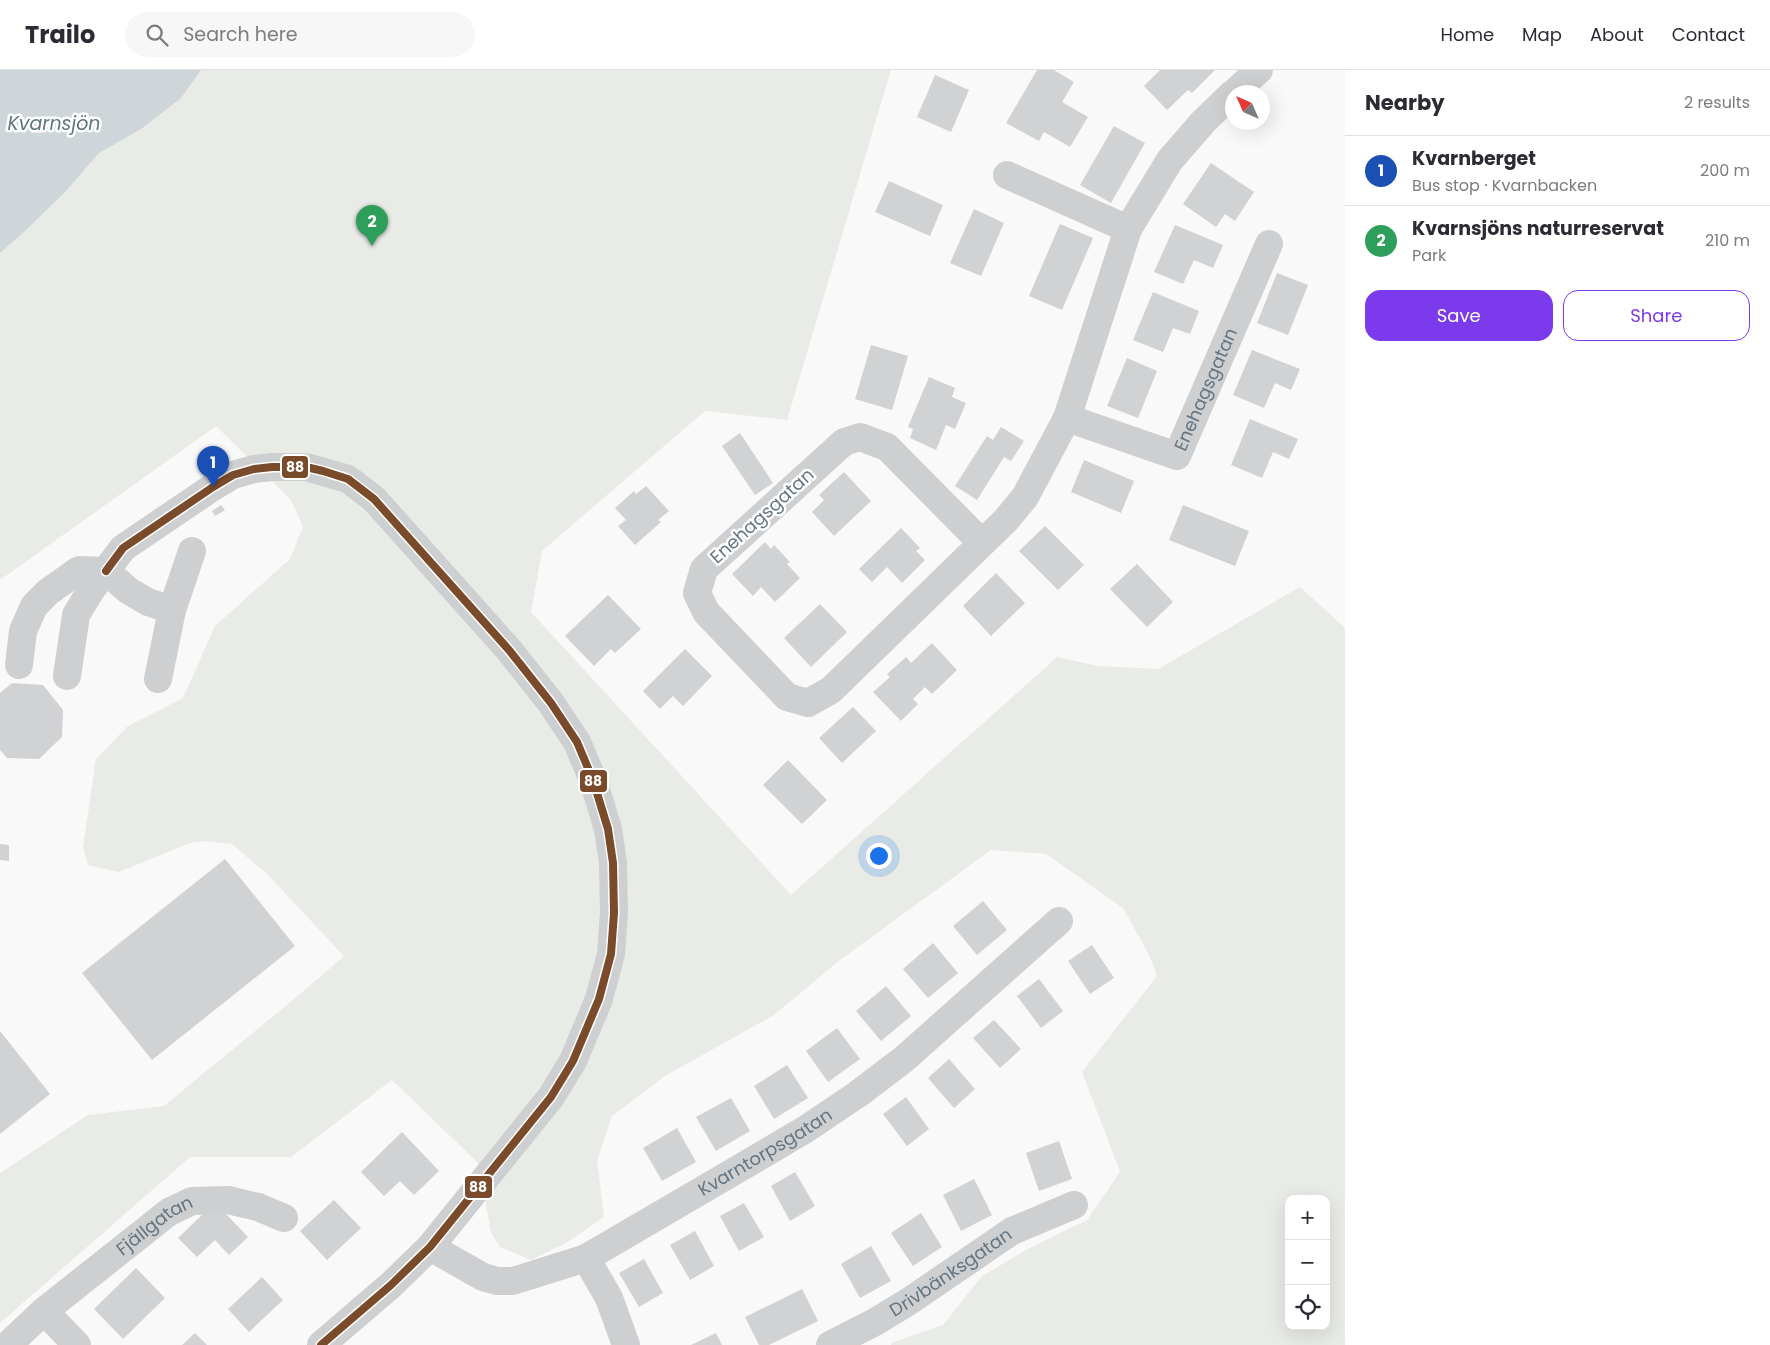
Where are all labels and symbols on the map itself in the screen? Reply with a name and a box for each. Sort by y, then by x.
north arrow [1225,85,1270,130]
water label: Kvarnsjön [7,110,101,137]
pin: 2 [356,205,388,246]
street label: Enehagsgatan [1168,324,1243,455]
pin: 1 [197,446,229,487]
line badge: 88 [281,455,309,479]
text: 88 [286,457,304,477]
street label: Enehagsgatan [704,462,819,569]
line badge: 88 [579,769,608,793]
text: 88 [584,771,602,791]
your location [866,843,892,869]
street label: Kvarntorpsgatan [693,1102,837,1202]
line badge: 88 [464,1175,493,1199]
text: 88 [469,1177,487,1197]
street label: Fjällgatan [111,1189,197,1261]
street label: Drivbänksgatan [884,1222,1017,1322]

